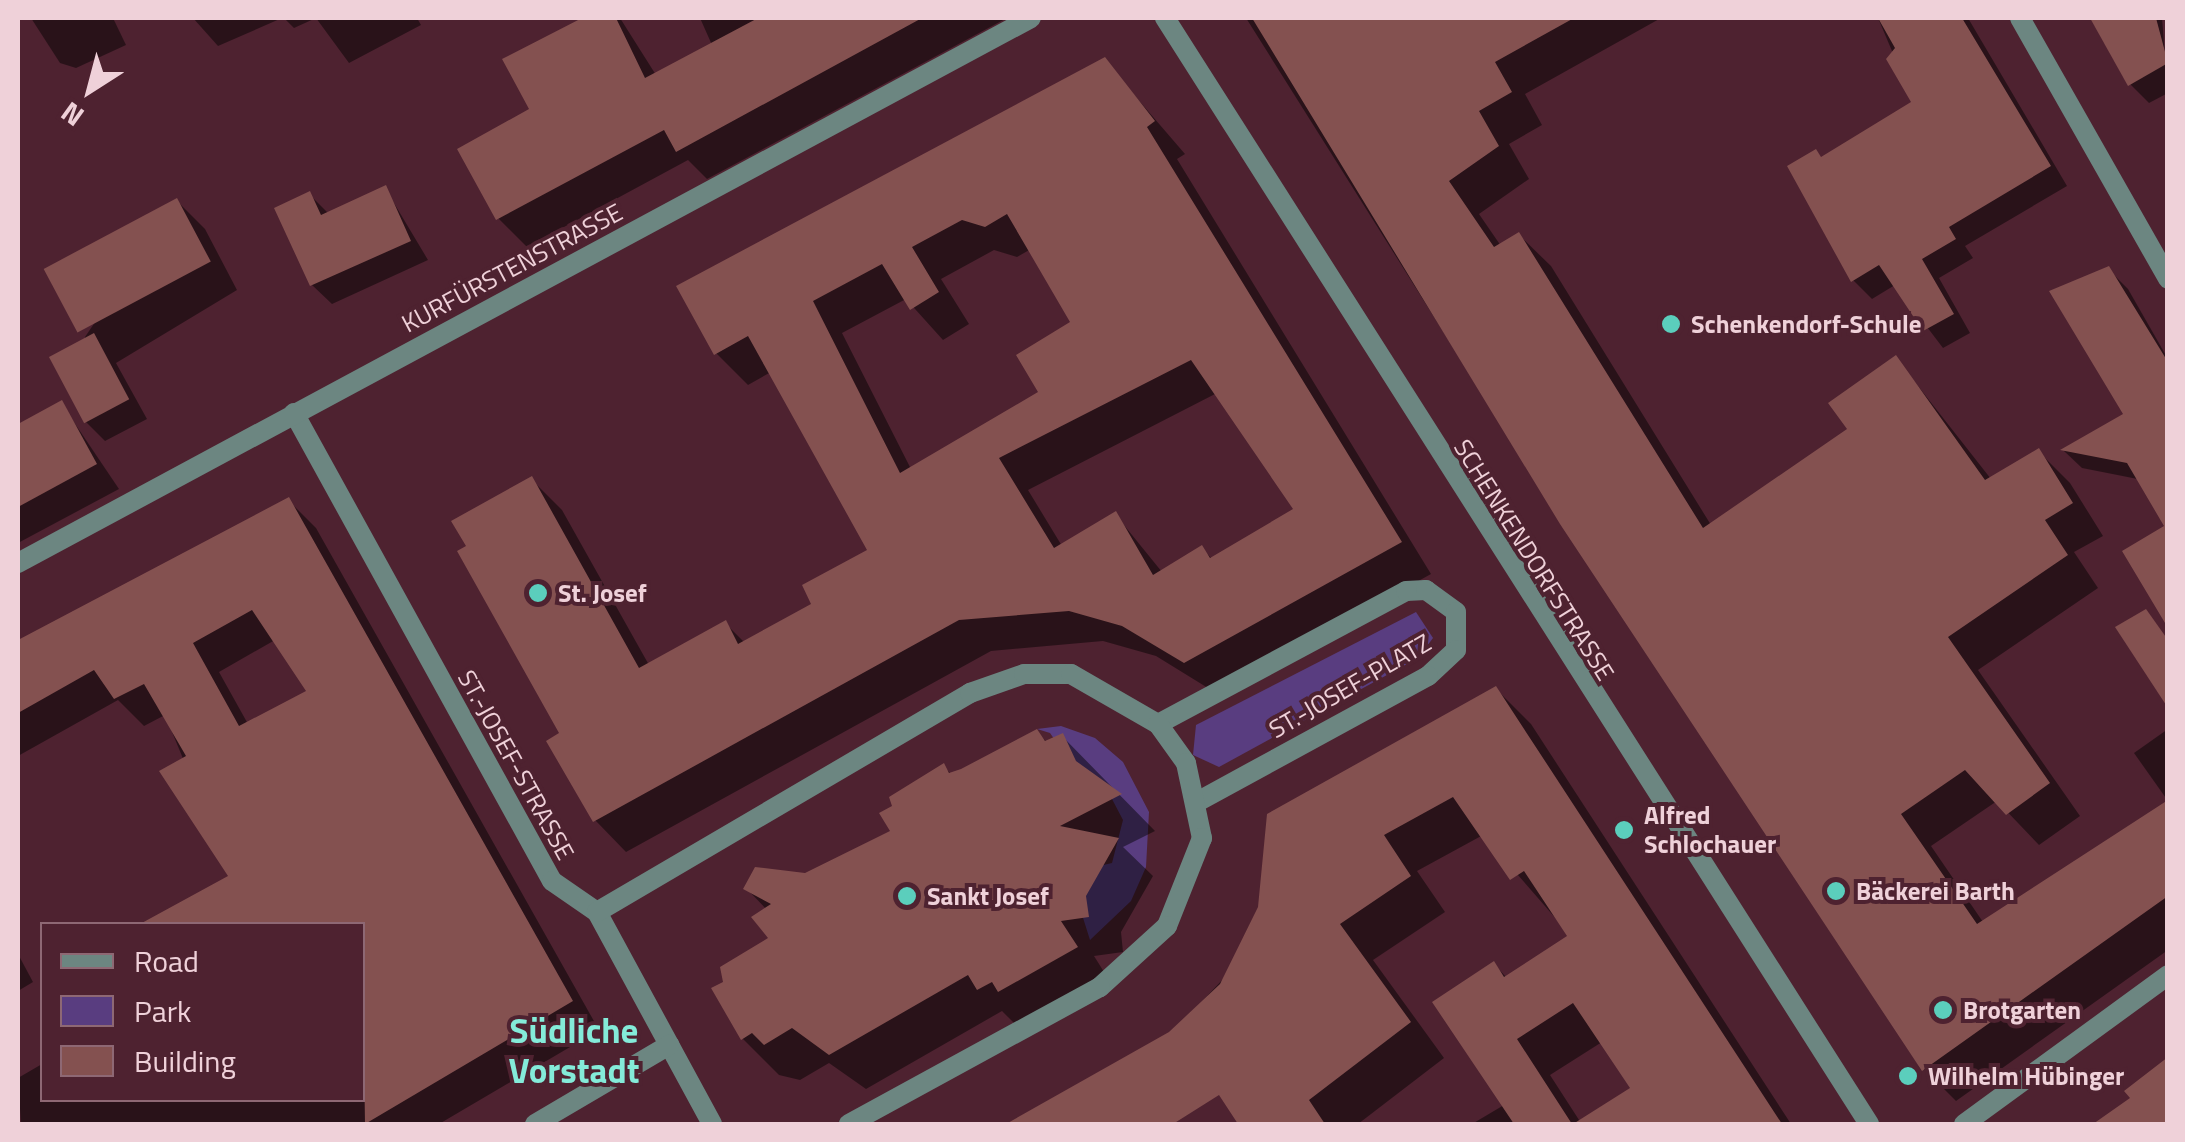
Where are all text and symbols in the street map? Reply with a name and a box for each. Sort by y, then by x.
north arrow [40,40,140,140]
text: N [52,92,93,138]
street label: KURFÜRSTENSTRASSE [397,197,627,339]
place label: Schenkendorf-Schule [1691,309,1921,339]
marker: Schenkendorf-Schule [1660,313,1682,335]
street label: SCHENKENDORFSTRASSE [1448,434,1620,686]
place label: St. Josef [558,578,647,608]
marker: St. Josef [527,582,549,604]
street label: ST.-JOSEF-PLATZ [1264,627,1436,745]
street label: ST.-JOSEF-STRASSE [452,665,580,865]
place label: Alfred Schlochauer [1644,801,1776,860]
marker: Alfred Schlochauer [1613,819,1635,841]
place label: Bäckerei Barth [1856,876,2015,906]
marker: Bäckerei Barth [1825,880,1847,902]
place label: Sankt Josef [927,881,1049,911]
marker: Sankt Josef [896,885,918,907]
legend [40,922,365,1102]
text: Road [134,938,199,984]
text: Park [134,988,191,1034]
place label: Brotgarten [1963,995,2081,1025]
marker: Brotgarten [1932,999,1954,1021]
district label: Südliche Vorstadt [509,1009,639,1091]
text: Building [134,1038,236,1084]
place label: Wilhelm Hübinger [1928,1061,2124,1091]
marker: Wilhelm Hübinger [1897,1065,1919,1087]

